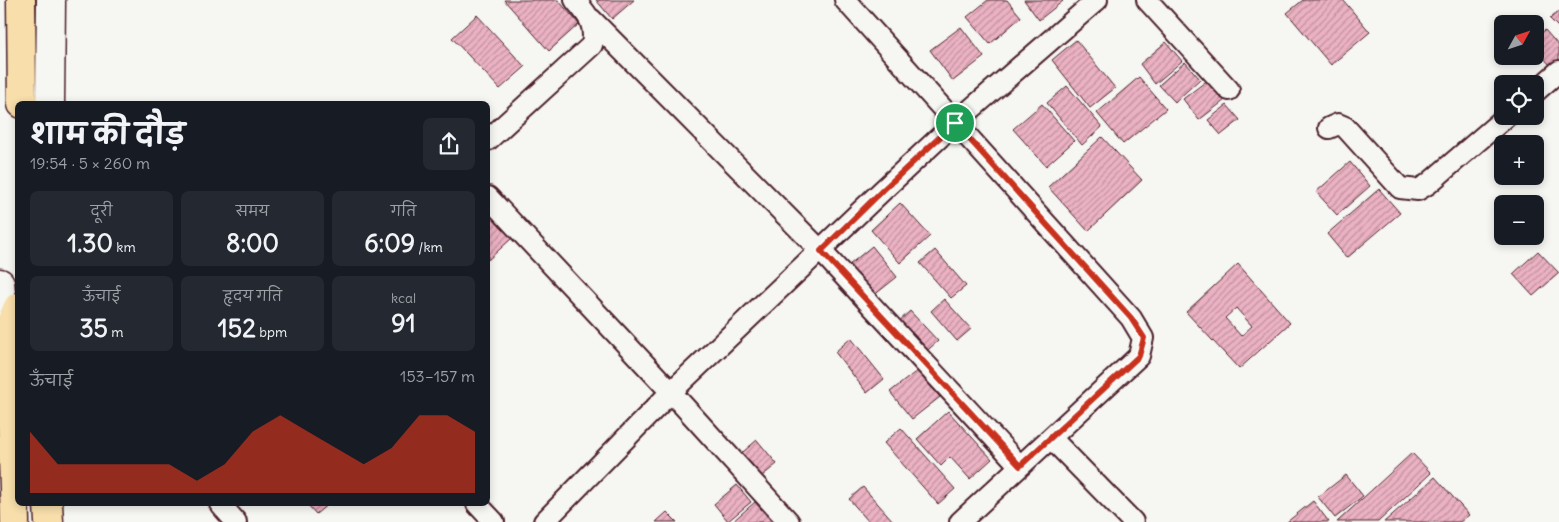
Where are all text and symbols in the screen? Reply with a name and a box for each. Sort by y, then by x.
north arrow [1494,15,1544,65]
map controls [1494,15,1544,245]
button: locate [1494,75,1544,125]
pin [934,102,976,144]
icon: arrive [941,109,969,137]
text: शाम की दौड़ [30,116,185,152]
button: share [423,118,475,170]
button: + [1494,135,1544,185]
text: 19:54 · 5 × 260 m [30,153,150,173]
button: − [1494,195,1544,245]
text: दूरी [90,202,113,220]
text: समय [236,202,269,220]
text: गति [391,202,416,220]
text: 1.30 [67,227,113,259]
text: 8:00 [226,227,279,259]
text: 6:09 [364,227,415,259]
text: km [113,238,136,256]
text: /km [415,238,443,256]
text: ऊँचाई [83,287,120,305]
text: हृदय गति [223,287,282,305]
text: kcal [391,289,416,307]
text: 91 [391,307,416,339]
text: 35 [79,312,108,344]
text: 152 [218,312,256,344]
text: m [108,323,124,341]
text: bpm [256,323,287,341]
text: 153–157 m [400,366,475,386]
text: ऊँचाई [30,370,73,390]

